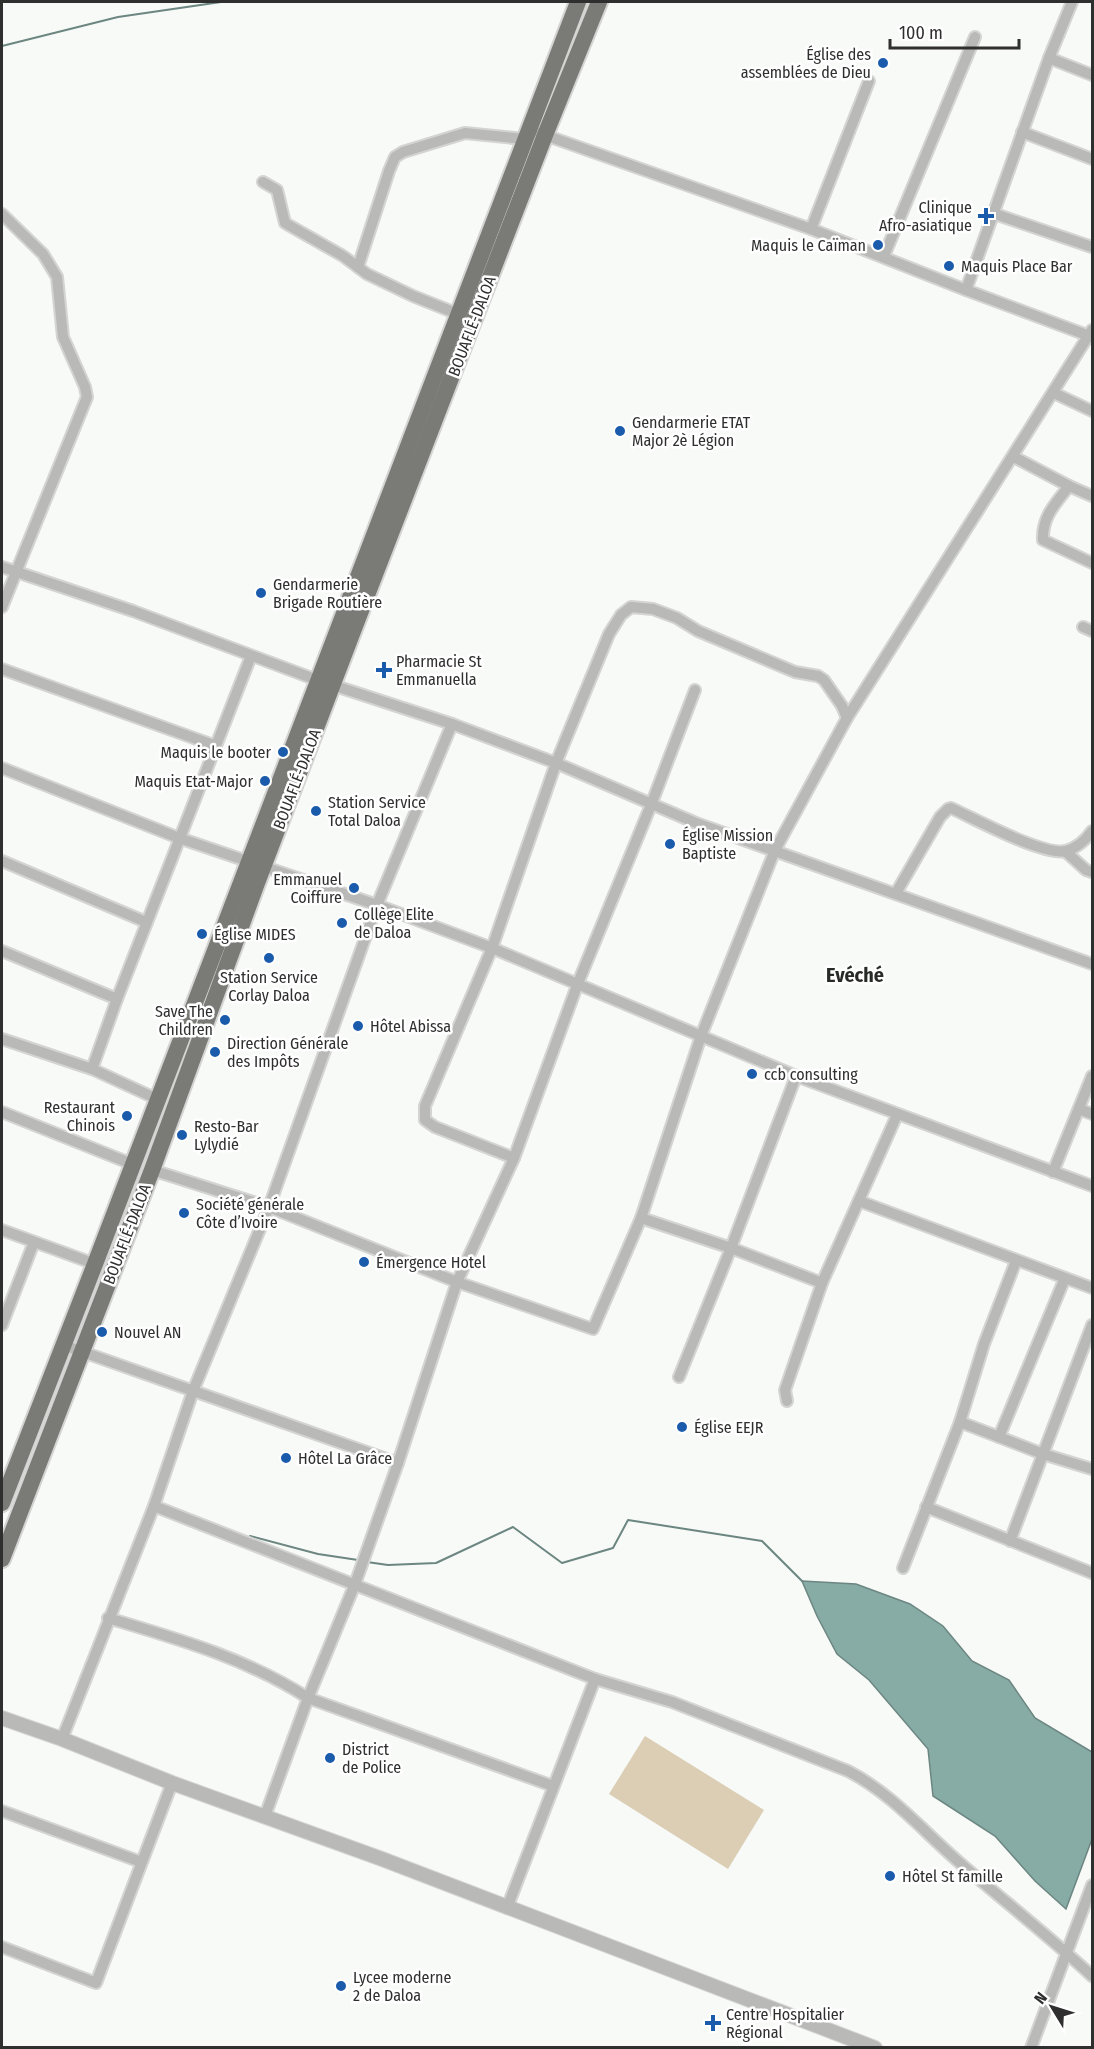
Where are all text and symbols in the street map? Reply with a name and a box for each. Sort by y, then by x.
scale bar [890,12,1019,50]
text: 100 m [899,22,943,44]
place label: Église des assemblées de Dieu [741,45,871,82]
marker: Église des assemblées de Dieu [876,56,890,70]
place label: Clinique Afro-asiatique [879,198,972,235]
marker: Clinique Afro-asiatique [977,207,995,225]
place label: Maquis le Caïman [751,236,866,255]
marker: Maquis le Caïman [871,238,885,252]
place label: Maquis Place Bar [961,257,1073,276]
marker: Maquis Place Bar [942,259,956,273]
street label: BOUAFLÉ-DALOA [444,273,500,379]
place label: Gendarmerie ETAT Major 2è Légion [632,413,751,450]
marker: Gendarmerie ETAT Major 2è Légion [613,424,627,438]
place label: Gendarmerie Brigade Routière [273,575,382,612]
marker: Gendarmerie Brigade Routière [254,586,268,600]
place label: Pharmacie St Emmanuella [396,652,483,689]
marker: Pharmacie St Emmanuella [377,663,391,677]
street label: BOUAFLÉ-DALOA [269,726,325,832]
place label: Maquis le booter [161,743,271,762]
marker: Maquis le booter [276,745,290,759]
place label: Maquis Etat-Major [134,772,253,791]
marker: Maquis Etat-Major [258,774,272,788]
place label: Station Service Total Daloa [328,793,426,830]
marker: Station Service Total Daloa [309,804,323,818]
place label: Église Mission Baptiste [682,826,773,863]
marker: Église Mission Baptiste [663,837,677,851]
place label: Emmanuel Coiffure [273,870,342,907]
marker: Emmanuel Coiffure [347,881,361,895]
place label: Collège Elite de Daloa [354,905,434,942]
marker: Collège Elite de Daloa [335,916,349,930]
place label: Église MIDES [214,925,296,944]
marker: Église MIDES [195,927,209,941]
marker: Station Service Corlay Daloa [262,951,276,965]
district label: Evéché [826,963,884,987]
place label: Station Service Corlay Daloa [220,968,318,1005]
place label: Save The Children [155,1002,213,1039]
marker: Save The Children [218,1013,232,1027]
place label: Hôtel Abissa [370,1017,451,1036]
marker: Hôtel Abissa [351,1019,365,1033]
place label: Direction Générale des Impôts [227,1034,348,1071]
marker: Direction Générale des Impôts [208,1045,222,1059]
place label: ccb consulting [764,1065,858,1084]
marker: ccb consulting [745,1067,759,1081]
place label: Restaurant Chinois [44,1098,116,1135]
marker: Restaurant Chinois [120,1109,134,1123]
place label: Resto-Bar Lylydié [194,1117,259,1154]
marker: Resto-Bar Lylydié [175,1128,189,1142]
street label: BOUAFLÉ-DALOA [99,1181,155,1287]
place label: Société générale Côte d’Ivoire [196,1195,304,1232]
marker: Société générale Côte d’Ivoire [177,1206,191,1220]
place label: Émergence Hotel [376,1253,486,1272]
marker: Émergence Hotel [357,1255,371,1269]
place label: Nouvel AN [114,1323,182,1342]
marker: Nouvel AN [95,1325,109,1339]
place label: Église EEJR [694,1418,764,1437]
marker: Église EEJR [675,1420,689,1434]
place label: Hôtel La Grâce [298,1449,392,1468]
marker: Hôtel La Grâce [279,1451,293,1465]
place label: District de Police [342,1740,401,1777]
marker: District de Police [323,1751,337,1765]
place label: Hôtel St famille [902,1867,1003,1886]
marker: Hôtel St famille [883,1869,897,1883]
place label: Lycee moderne 2 de Daloa [353,1968,451,2005]
north arrow [1022,1977,1082,2037]
marker: Lycee moderne 2 de Daloa [334,1979,348,1993]
text: N [1030,1988,1051,2008]
place label: Centre Hospitalier Régional [726,2005,845,2042]
marker: Centre Hospitalier Régional [704,2014,722,2032]

